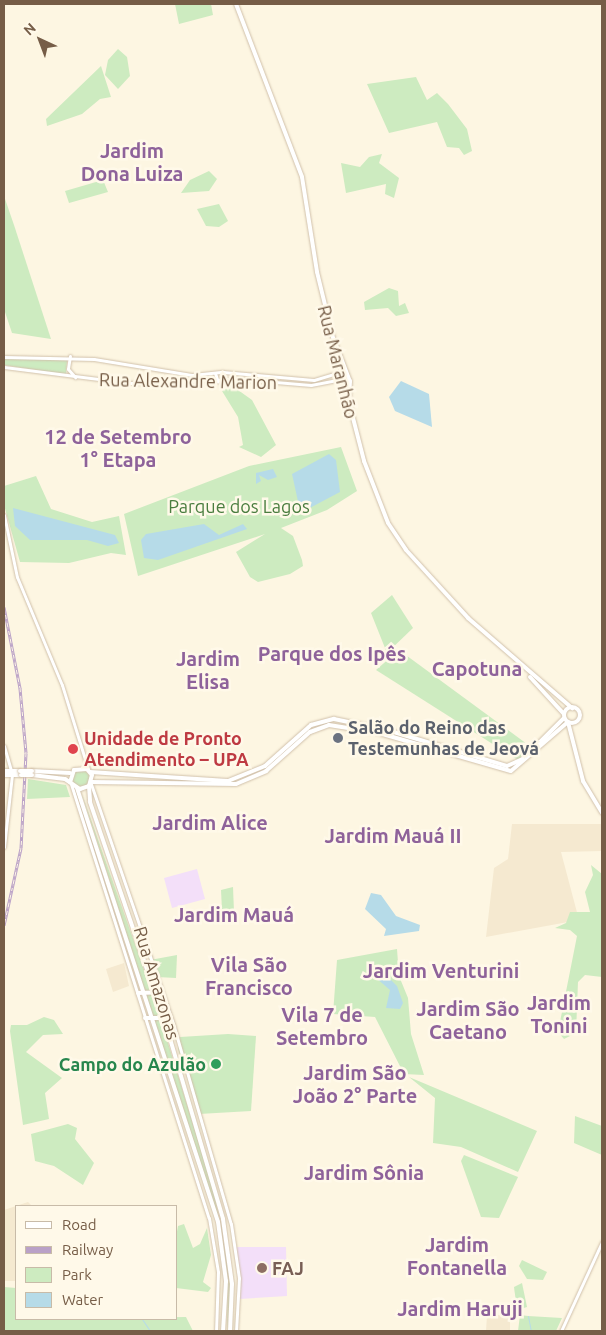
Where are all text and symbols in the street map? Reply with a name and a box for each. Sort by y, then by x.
north arrow [15,15,65,65]
text: N [20,20,39,38]
district label: Jardim Dona Luiza [81,138,183,185]
street label: Rua Maranhão [313,303,363,421]
street label: Rua Alexandre Marion [99,369,277,393]
district label: 12 de Setembro 1° Etapa [44,425,192,472]
park label: Parque dos Lagos [168,495,310,517]
district label: Parque dos Ipês [258,641,406,665]
district label: Jardim Elisa [176,646,240,693]
district label: Capotuna [432,656,522,680]
place label: Salão do Reino das Testemunhas de Jeová [348,717,539,760]
place label: Unidade de Pronto Atendimento – UPA [84,728,249,771]
marker: Salão do Reino das Testemunhas de Jeová [332,732,344,744]
marker: Unidade de Pronto Atendimento – UPA [66,742,80,756]
district label: Jardim Alice [152,810,268,834]
district label: Jardim Mauá II [325,823,461,847]
district label: Jardim Mauá [174,902,294,926]
street label: Rua Amazonas [130,924,184,1042]
district label: Vila São Francisco [205,952,293,999]
district label: Jardim Venturini [363,958,519,982]
district label: Jardim Tonini [527,990,591,1037]
district label: Jardim São Caetano [416,997,520,1044]
district label: Vila 7 de Setembro [276,1003,368,1050]
place label: Campo do Azulão [59,1053,206,1075]
marker: Campo do Azulão [210,1058,222,1070]
district label: Jardim São João 2° Parte [293,1060,417,1107]
district label: Jardim Sônia [304,1160,424,1184]
legend [15,1205,178,1320]
text: Road [62,1216,97,1233]
district label: Jardim Fontanella [407,1232,507,1279]
text: Railway [62,1241,113,1258]
place label: FAJ [272,1257,304,1279]
marker: FAJ [256,1262,268,1274]
text: Park [62,1266,92,1283]
text: Water [62,1291,103,1308]
district label: Jardim Haruji [397,1296,523,1320]

